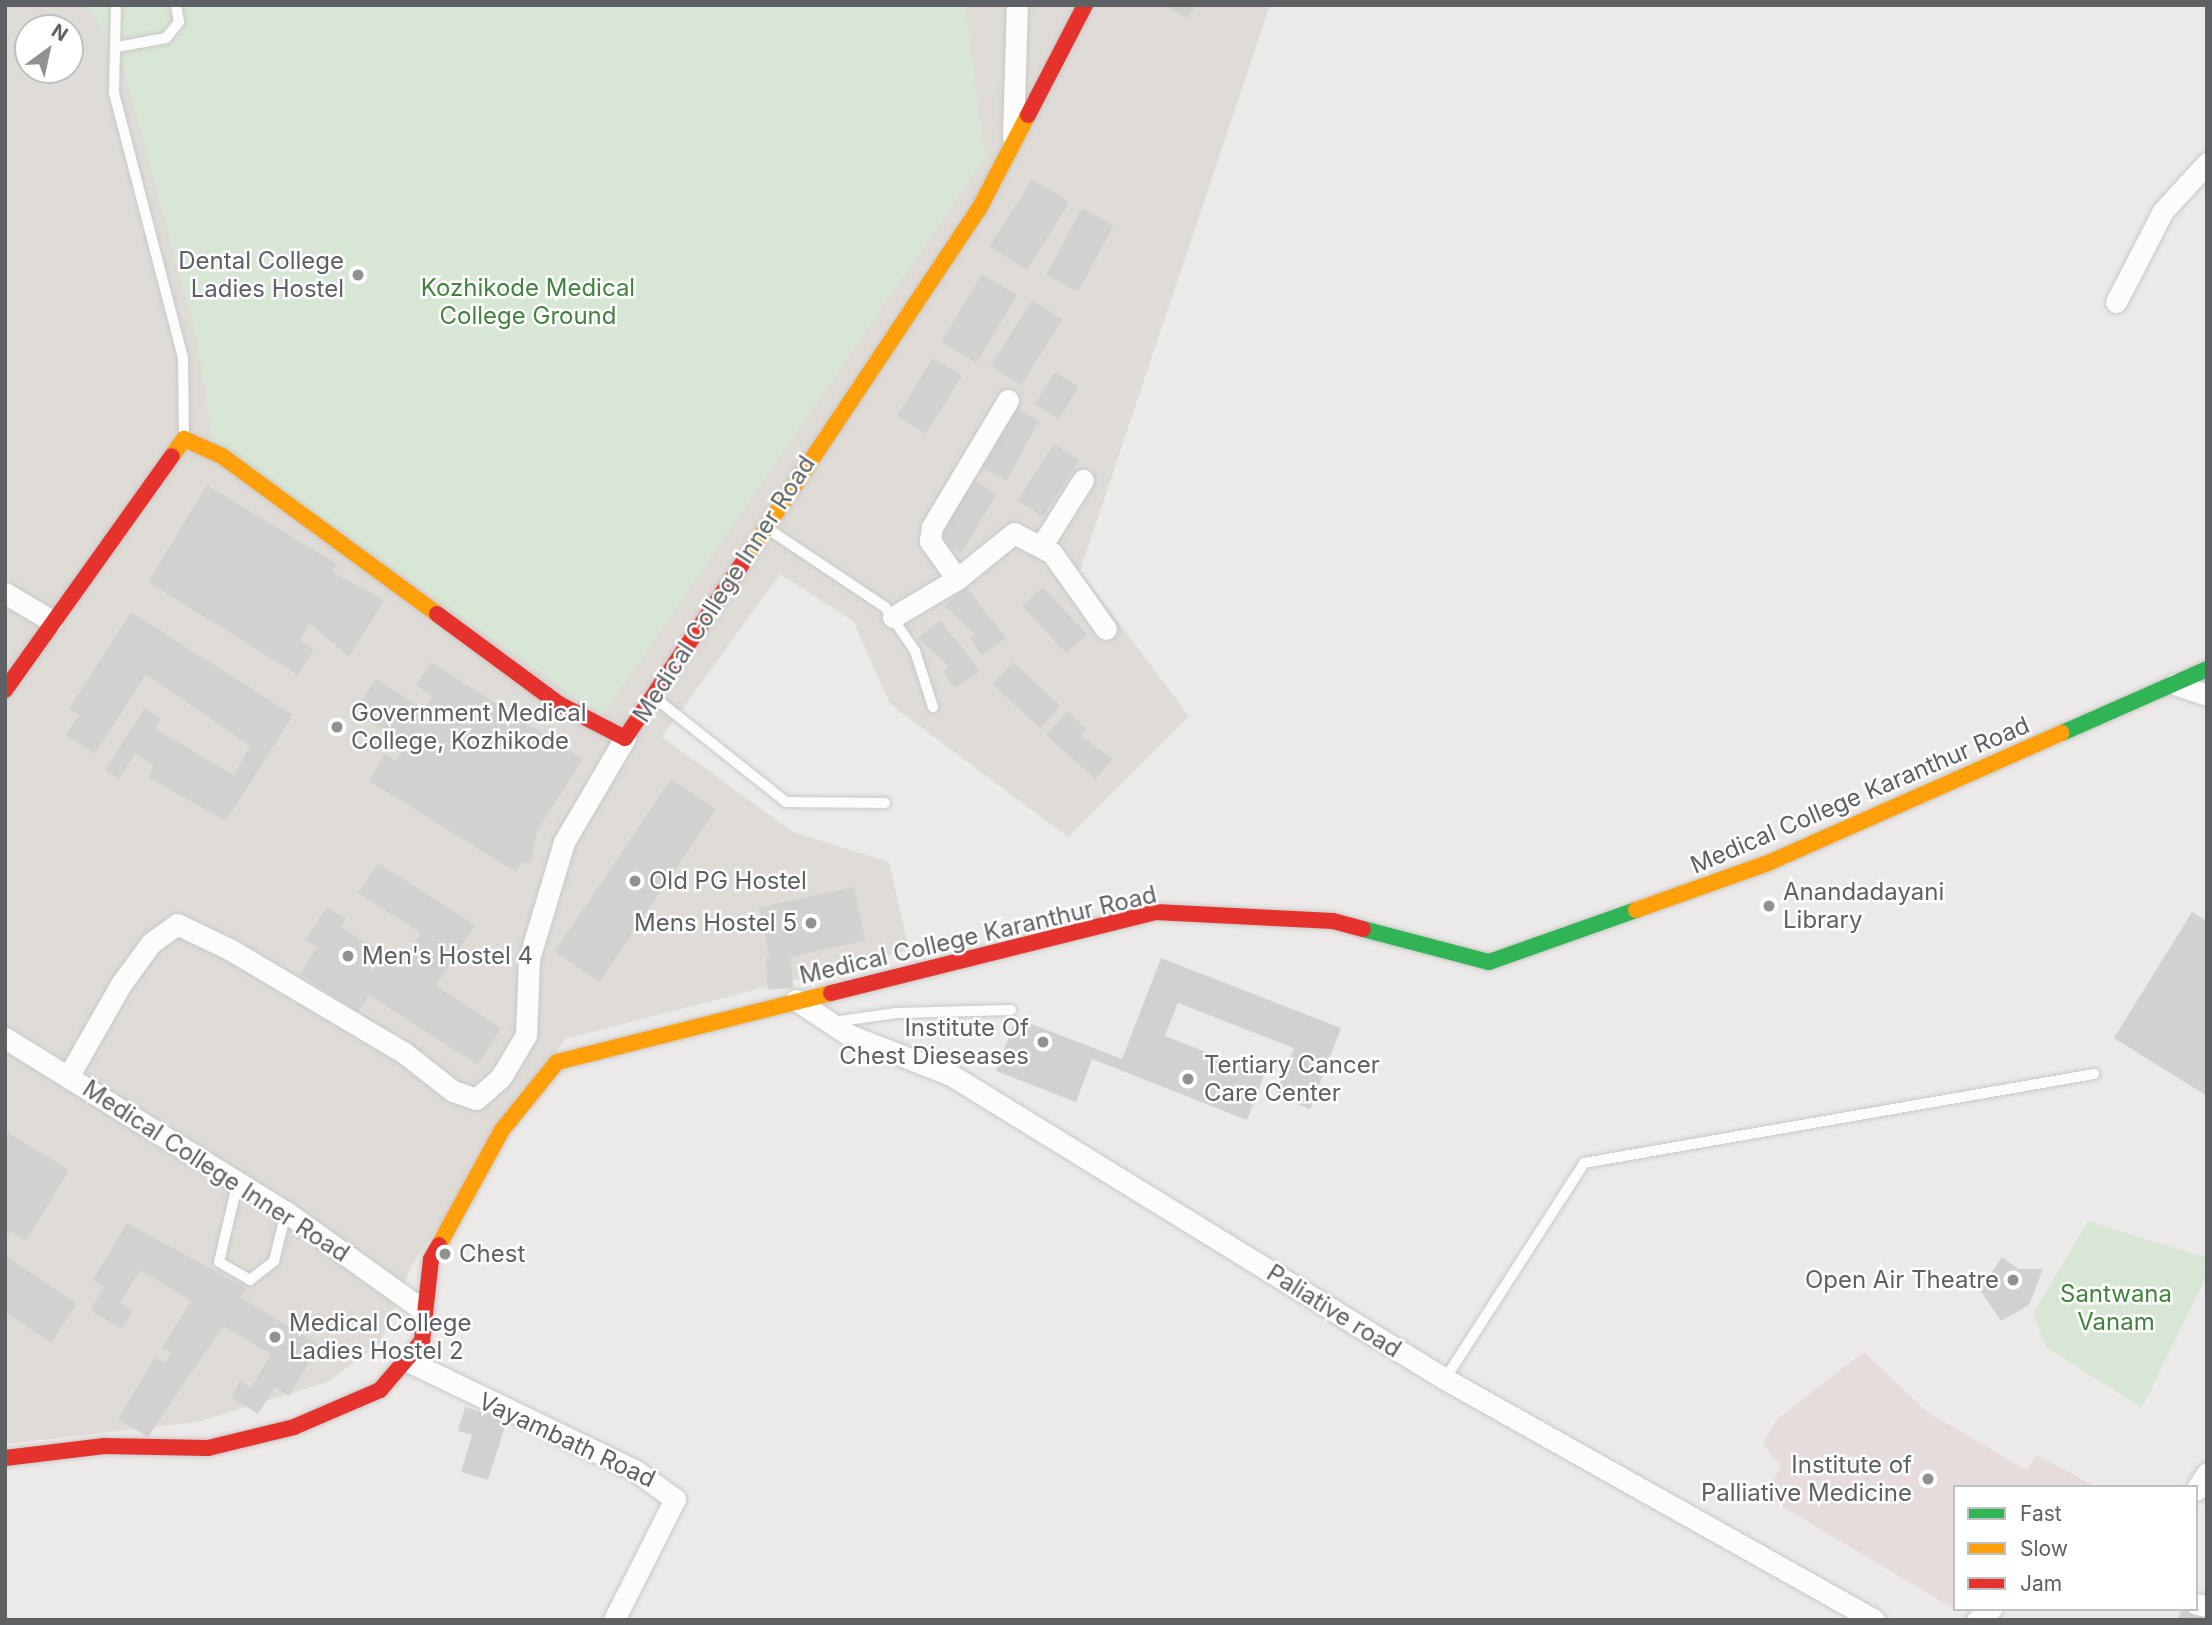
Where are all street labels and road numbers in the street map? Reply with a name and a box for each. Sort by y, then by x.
street label: Medical College Inner Road [627,450,821,728]
street label: Medical College Karanthur Road [1686,710,2034,880]
street label: Medical College Karanthur Road [797,880,1159,990]
street label: Medical College Inner Road [77,1074,355,1268]
street label: Paliative road [1262,1258,1406,1364]
street label: Vayambath Road [474,1386,660,1494]

